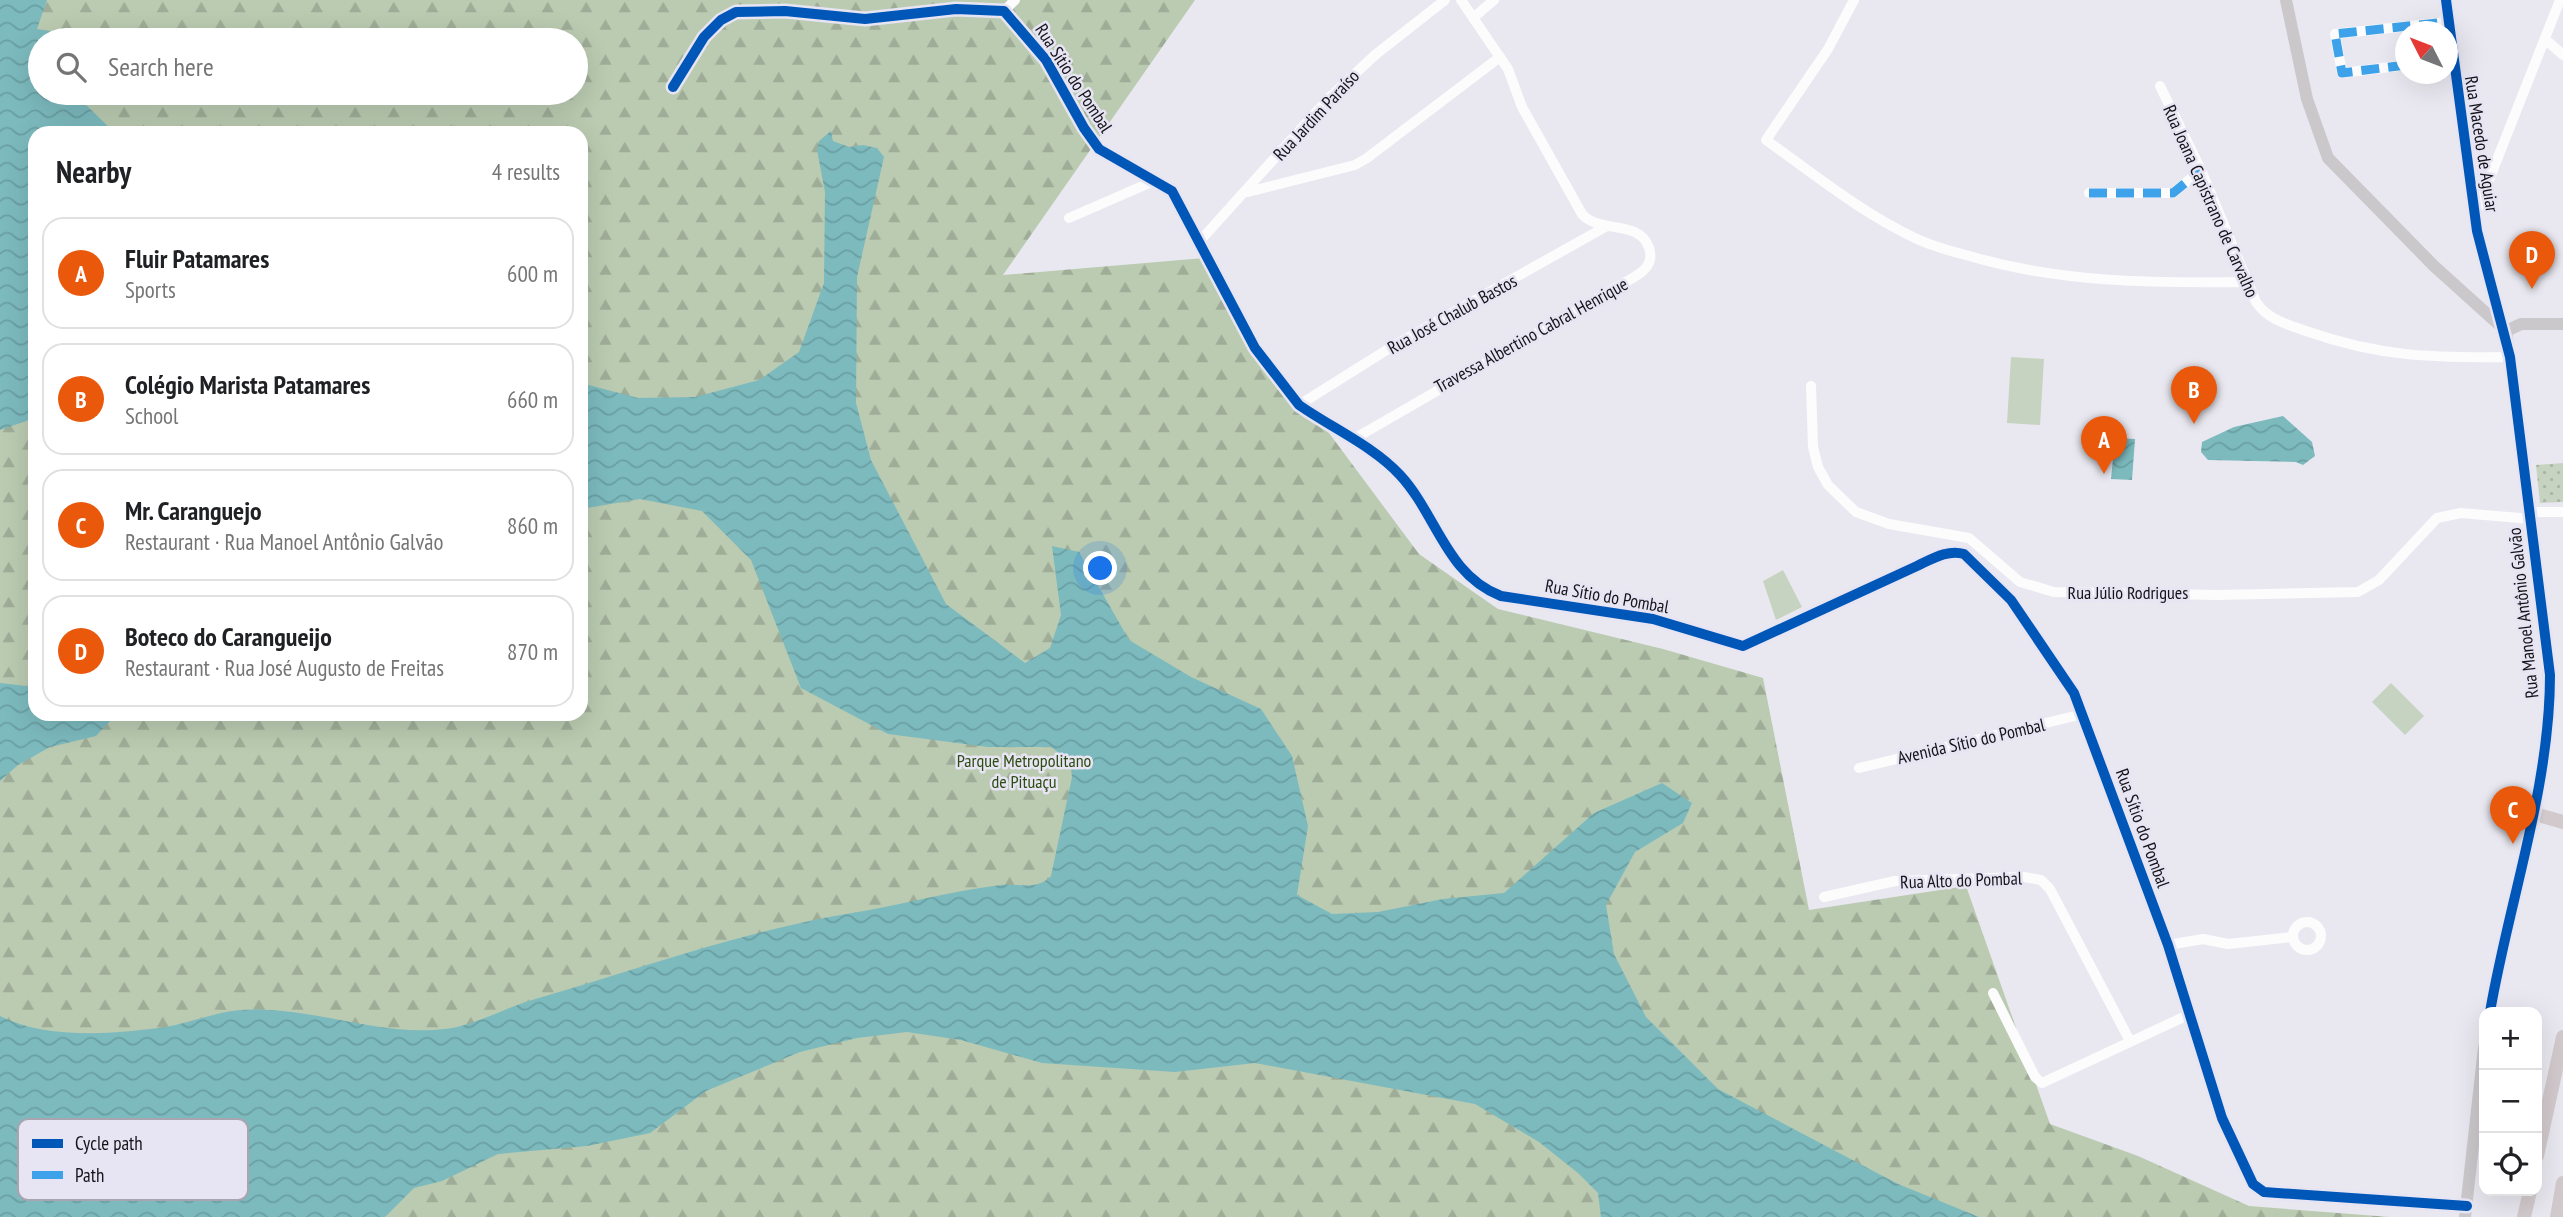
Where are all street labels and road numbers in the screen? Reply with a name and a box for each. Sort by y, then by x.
street label: Rua Sítio do Pombal [1030,19,1118,137]
street label: Rua Jardim Paraíso [1268,65,1364,165]
street label: Rua Macedo de Aguiar [2460,74,2504,214]
street label: Rua Joana Capistrano de Carvalho [2158,101,2264,301]
street label: Rua José Chalub Bastos [1383,269,1521,359]
street label: Travessa Albertino Cabral Henrique [1430,272,1632,398]
street label: Rua Manoel Antônio Galvão [2503,526,2543,699]
street label: Rua Sítio do Pombal [1543,574,1671,618]
street label: Rua Júlio Rodrigues [2068,581,2188,604]
street label: Avenida Sítio do Pombal [1895,713,2048,769]
street label: Rua Sítio do Pombal [2111,765,2175,892]
street label: Rua Alto do Pombal [1900,866,2023,894]

